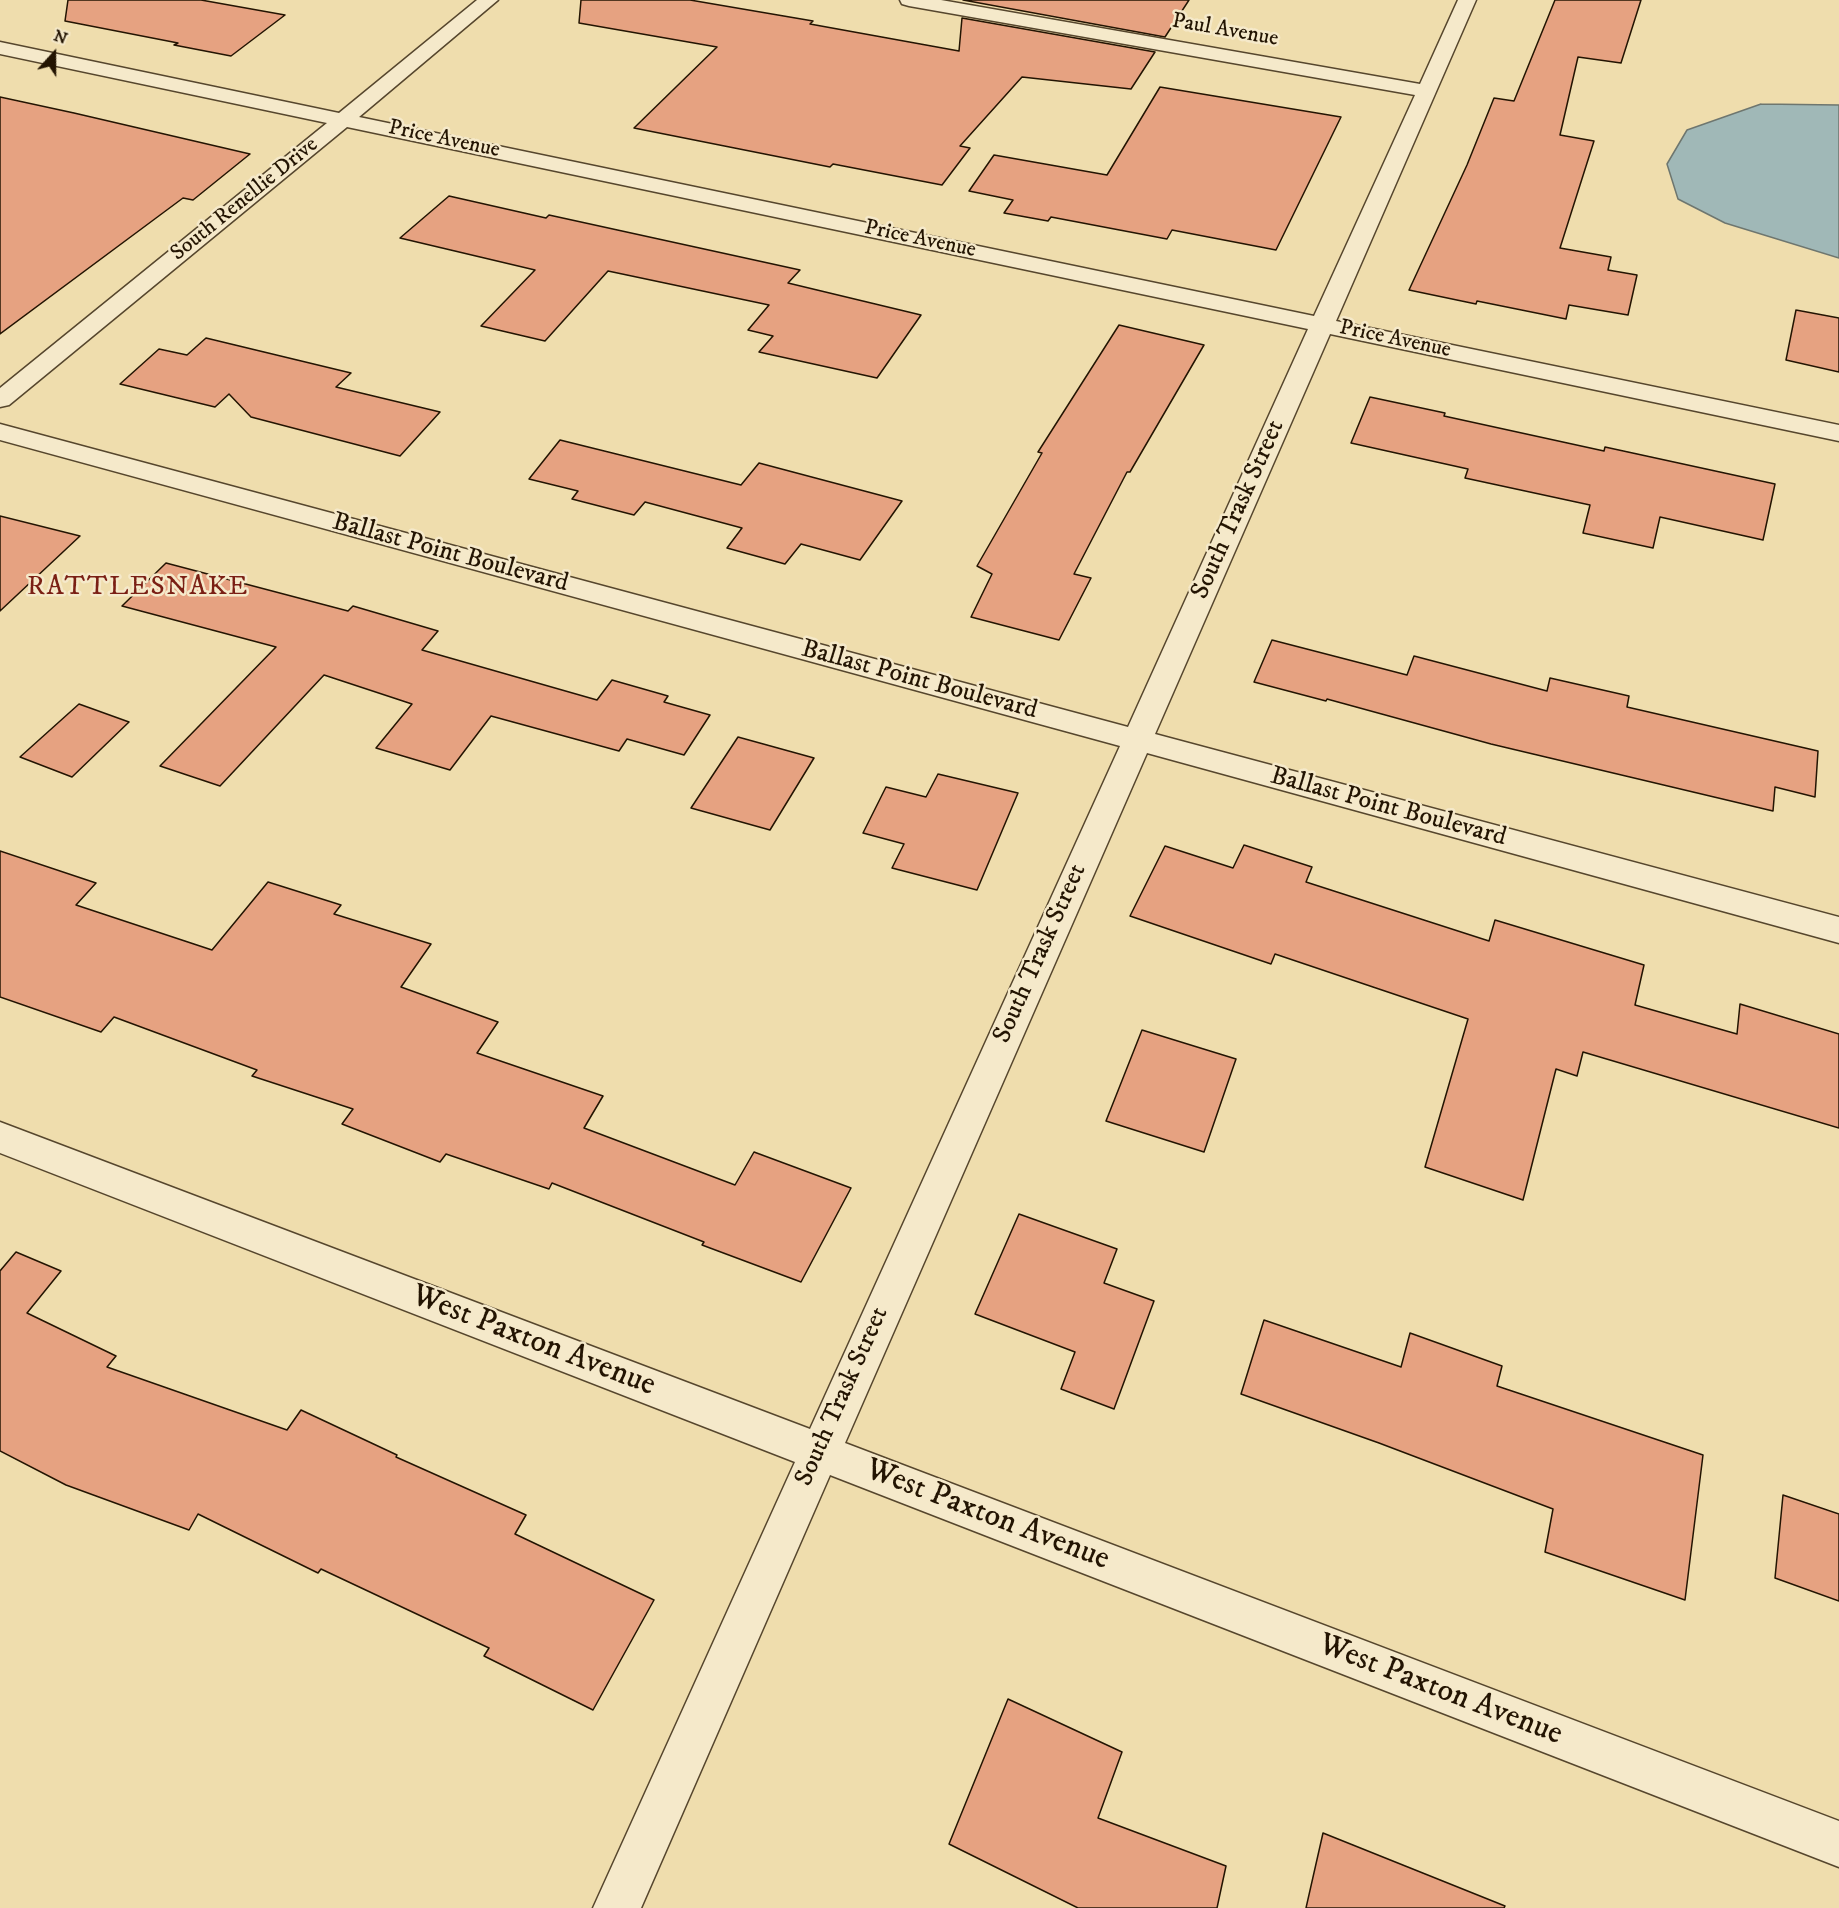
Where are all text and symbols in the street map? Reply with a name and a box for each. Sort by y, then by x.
street label: Paul Avenue [1170,9,1280,53]
north arrow [24,24,84,84]
text: N [51,26,70,49]
street label: Price Avenue [386,115,502,165]
street label: South Renellie Drive [166,132,324,268]
street label: Price Avenue [862,215,978,265]
street label: Price Avenue [1337,315,1453,365]
street label: South Trask Street [1186,416,1292,604]
street label: Ballast Point Boulevard [328,507,572,601]
district label: RATTLESNAKE [27,572,249,604]
street label: Ballast Point Boulevard [797,634,1041,728]
street label: Ballast Point Boulevard [1266,761,1510,855]
street label: South Trask Street [988,860,1094,1048]
street label: West Paxton Avenue [406,1278,660,1406]
street label: South Trask Street [790,1303,896,1491]
street label: West Paxton Avenue [860,1452,1114,1580]
street label: West Paxton Avenue [1313,1627,1567,1755]

